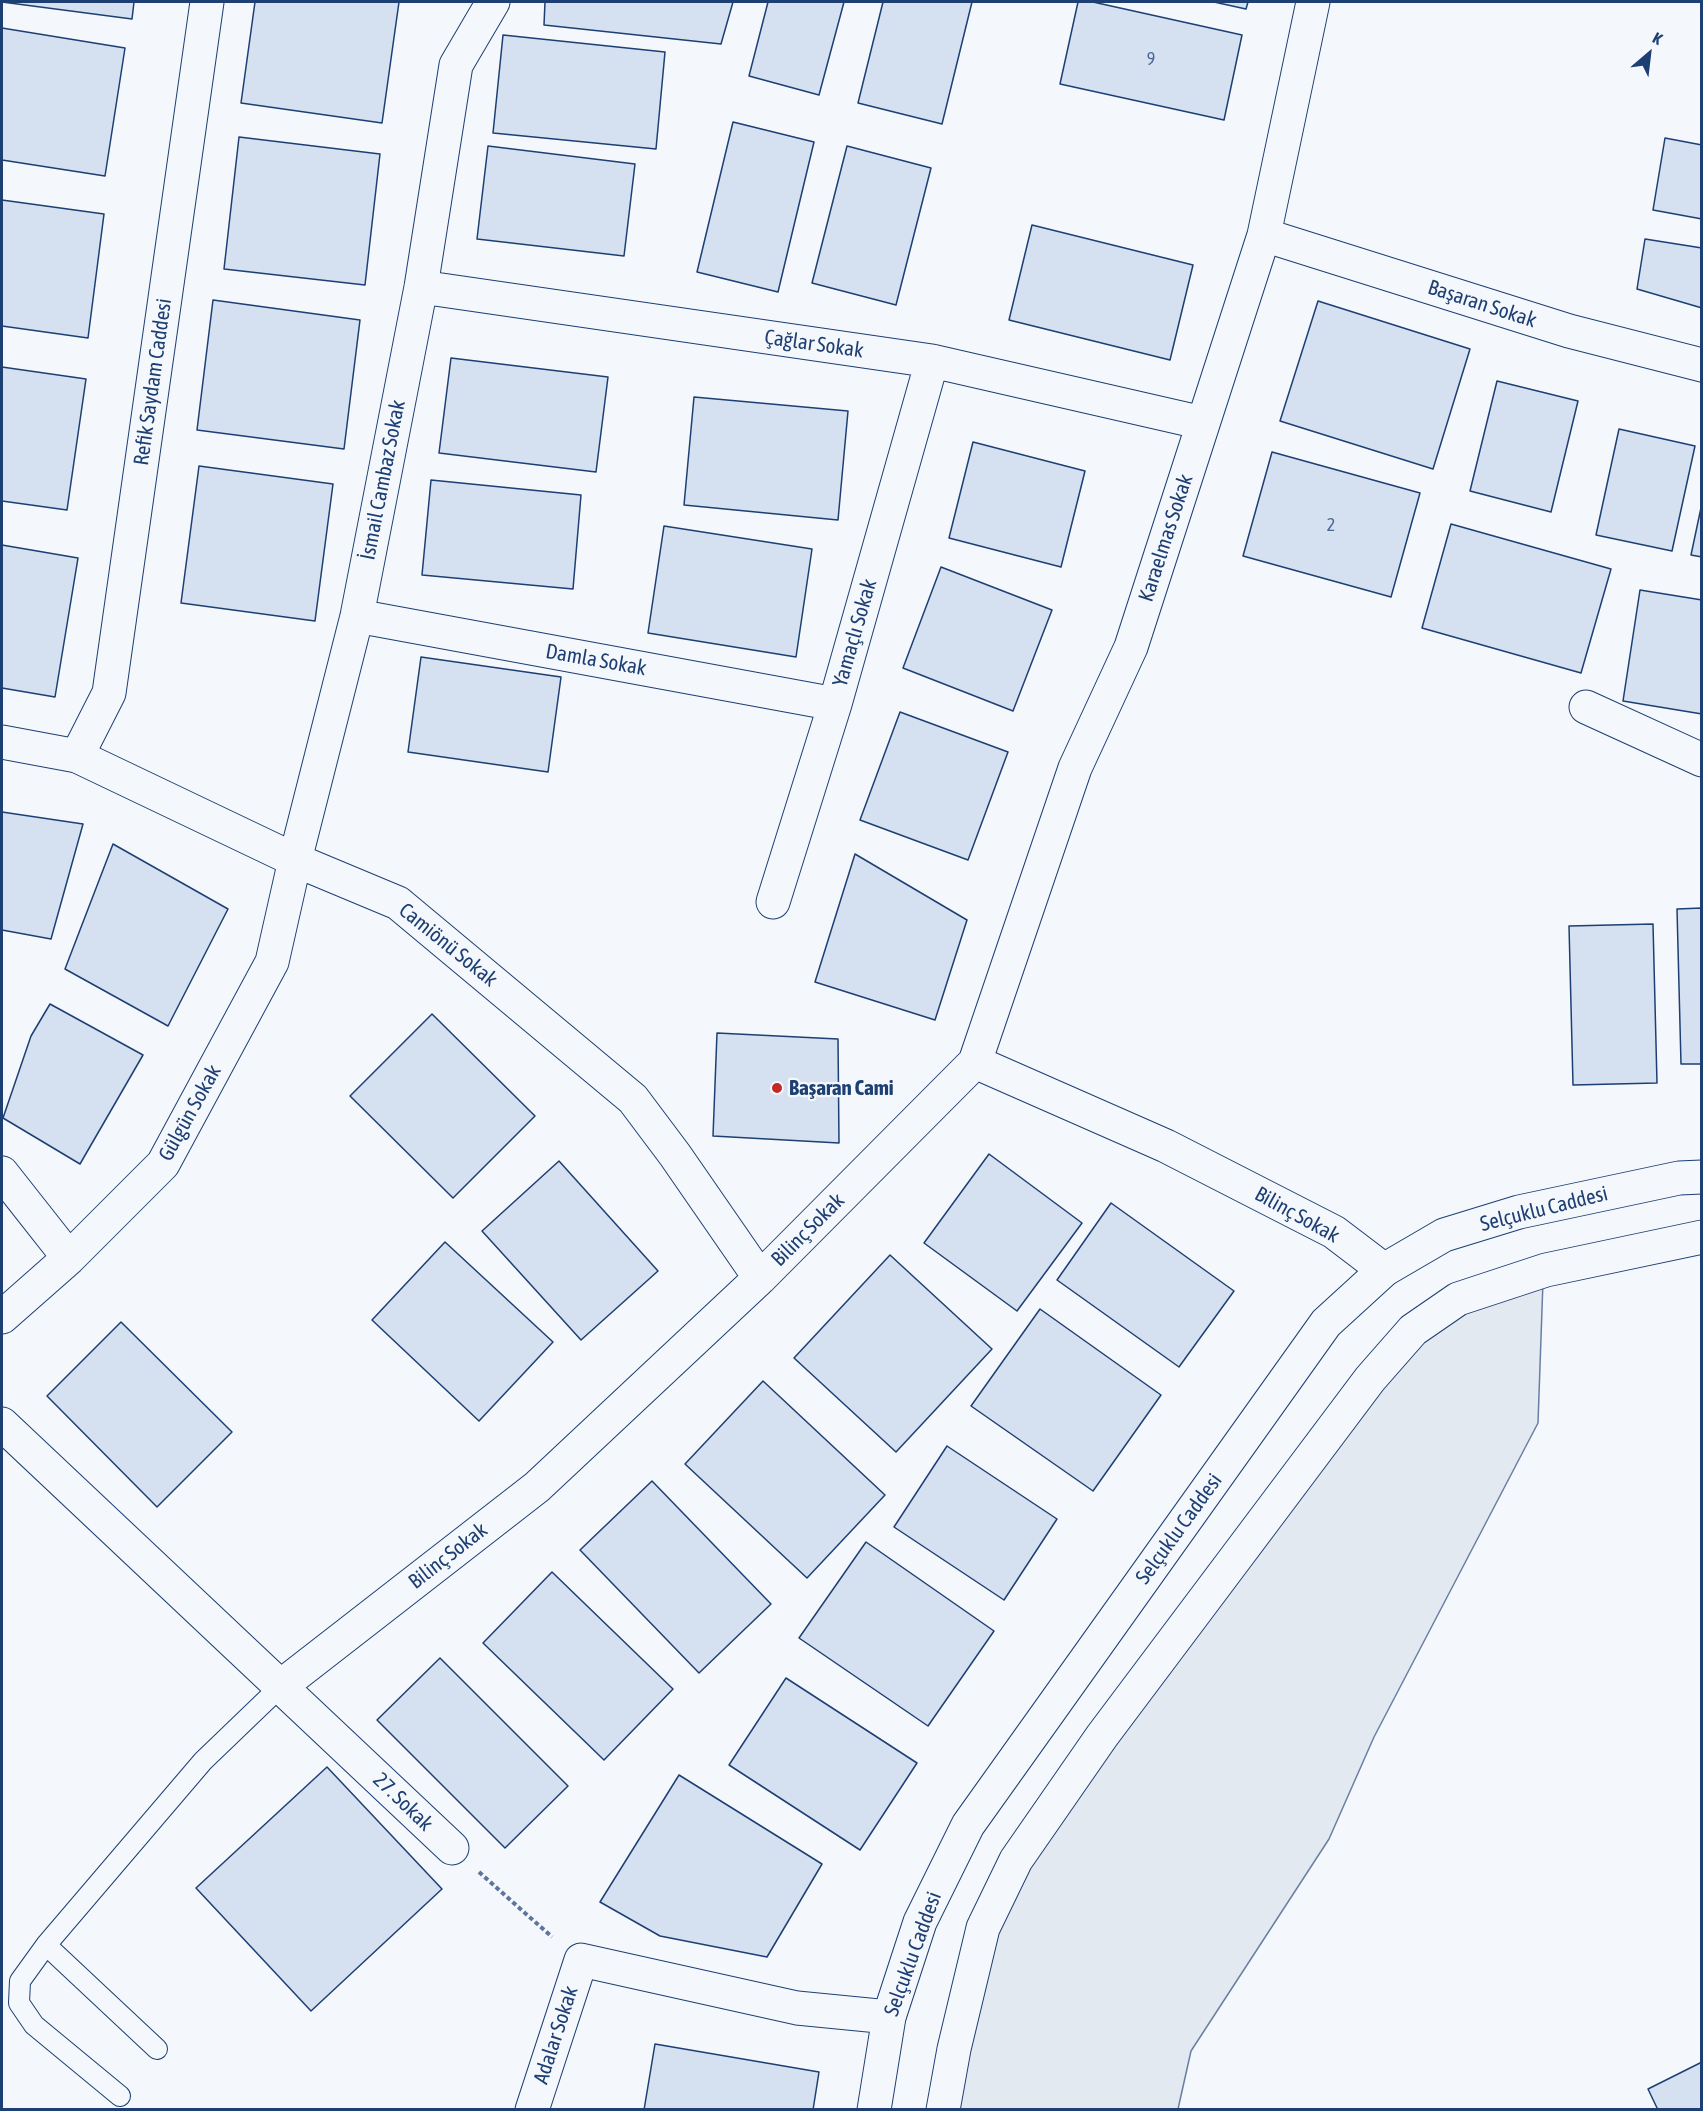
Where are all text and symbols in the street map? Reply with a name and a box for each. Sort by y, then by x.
north arrow [1619,24,1679,84]
text: K [1650,28,1665,48]
house number: 9 [1147,48,1155,70]
street label: Başaran Sokak [1425,275,1539,333]
street label: Refik Saydam Caddesi [129,297,177,467]
street label: Çağlar Sokak [763,325,865,363]
street label: İsmail Cambaz Sokak [355,398,411,562]
street label: Karaelmas Sokak [1134,471,1198,605]
house number: 2 [1327,514,1335,536]
street label: Yamaçlı Sokak [828,576,882,690]
street label: Damla Sokak [544,639,648,681]
street label: Camiönü Sokak [394,898,502,992]
street label: Gülgün Sokak [153,1061,227,1165]
place label: Başaran Cami [789,1075,894,1101]
marker: Başaran Cami [770,1081,784,1095]
street label: Bilinç Sokak [1250,1181,1344,1249]
street label: Selçuklu Caddesi [1478,1181,1610,1237]
street label: Bilinç Sokak [766,1188,850,1272]
street label: Selçuklu Caddesi [1130,1469,1228,1589]
street label: Bilinç Sokak [404,1517,492,1595]
street label: 27. Sokak [368,1767,438,1837]
street label: Selçuklu Caddesi [879,1888,947,2020]
street label: Adalar Sokak [528,1983,584,2087]

